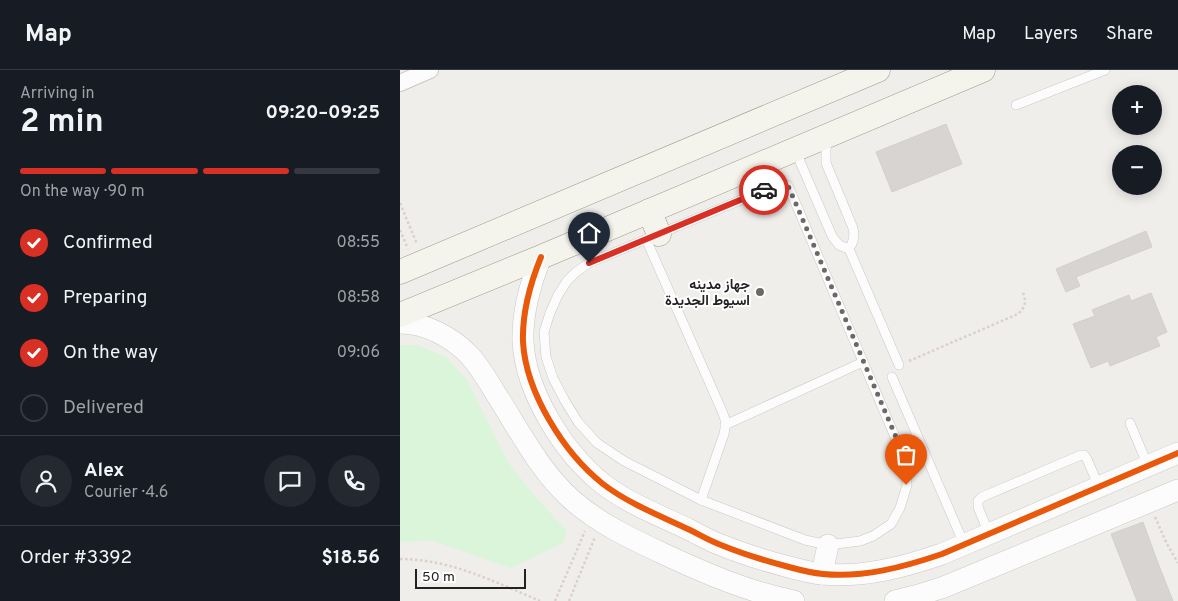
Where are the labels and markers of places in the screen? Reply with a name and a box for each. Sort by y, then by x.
pin [568,212,610,263]
place label: جهاز مدينه اسيوط الجديدة [665,277,750,310]
marker: جهاز مدينه اسيوط الجديدة [754,286,766,298]
pin [885,434,927,485]

